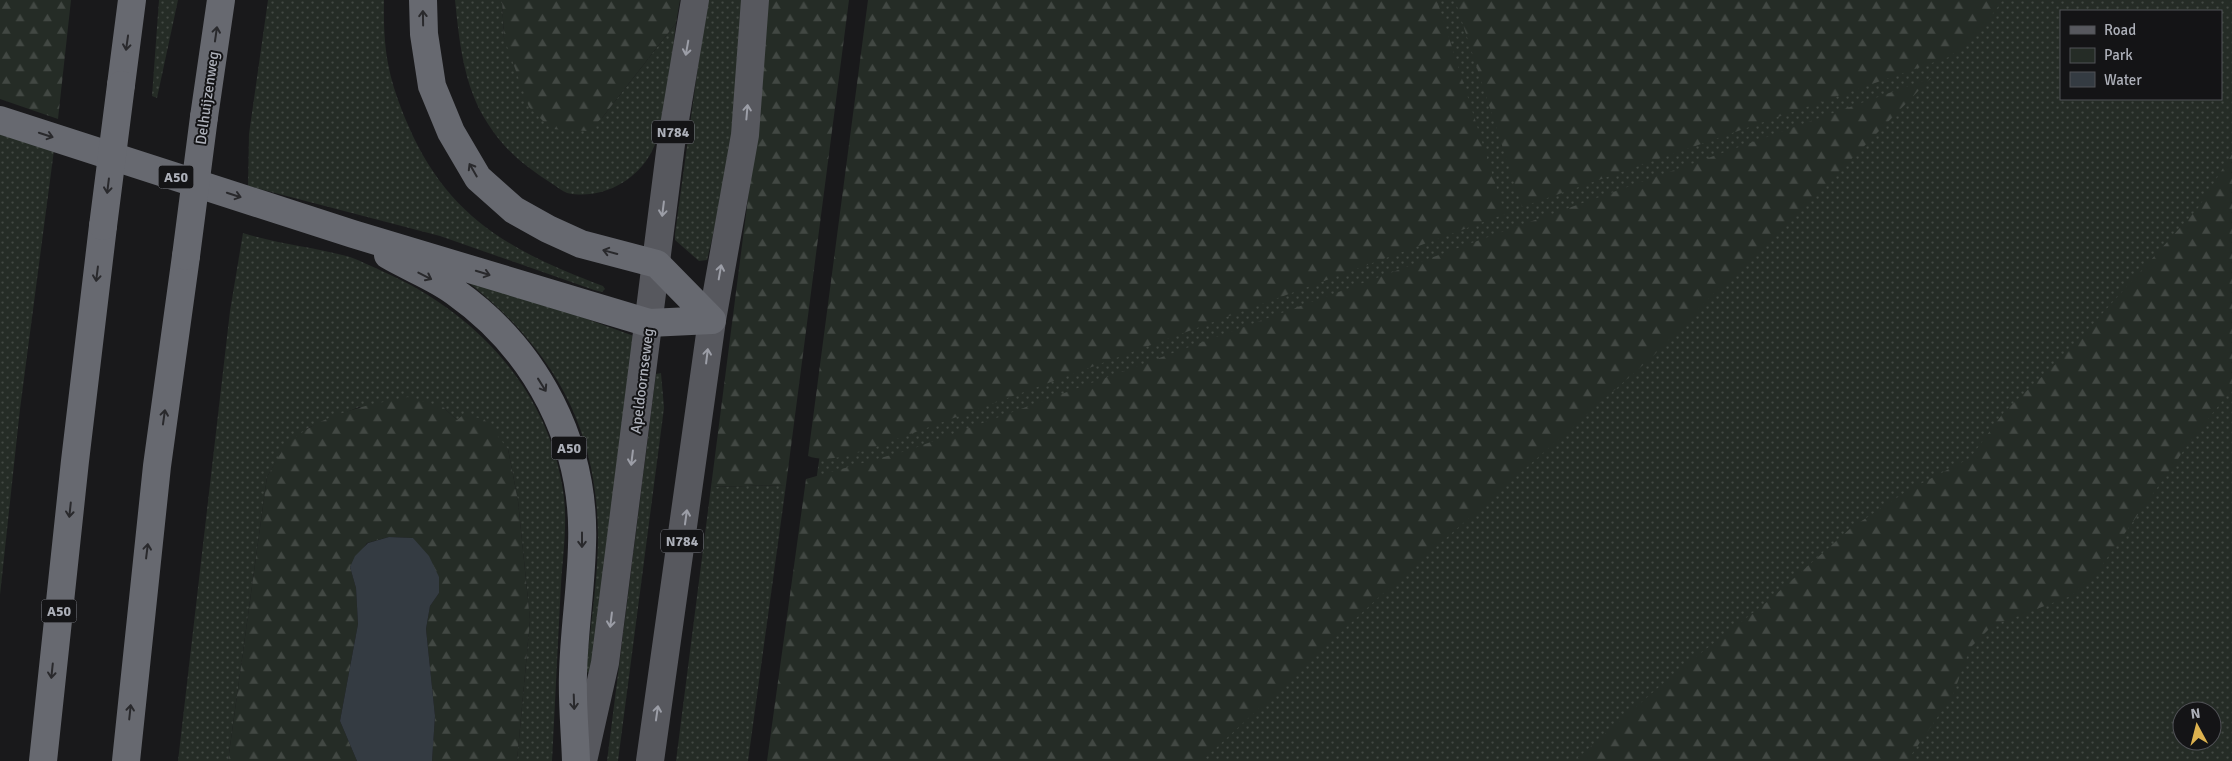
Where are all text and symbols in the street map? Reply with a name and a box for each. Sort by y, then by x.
one-way arrow [418,10,428,26]
legend [2060,10,2222,100]
text: Road [2104,21,2136,39]
one-way arrow [211,26,221,42]
one-way arrow [121,34,131,50]
one-way arrow [682,40,692,56]
text: Park [2104,46,2133,64]
street label: Delhuijzenweg [192,50,222,146]
text: Water [2104,71,2142,89]
one-way arrow [742,104,752,120]
road number: N784 [652,120,694,144]
one-way arrow [38,130,54,140]
one-way arrow [468,163,478,177]
road number: A50 [158,166,194,188]
one-way arrow [103,177,113,193]
one-way arrow [226,191,242,201]
one-way arrow [658,201,668,217]
one-way arrow [602,246,618,256]
one-way arrow [716,264,726,280]
one-way arrow [92,266,102,282]
one-way arrow [475,268,491,278]
one-way arrow [417,272,432,281]
street label: Apeldoornseweg [627,327,657,435]
one-way arrow [702,349,712,365]
one-way arrow [538,378,548,392]
one-way arrow [159,410,169,426]
road number: A50 [552,436,586,459]
one-way arrow [627,450,637,466]
one-way arrow [65,502,75,518]
one-way arrow [681,510,691,526]
road number: N784 [661,530,703,552]
one-way arrow [577,532,587,548]
one-way arrow [142,543,152,559]
road number: A50 [42,600,76,622]
one-way arrow [606,611,616,627]
one-way arrow [47,663,57,679]
one-way arrow [569,694,578,710]
north arrow [2172,701,2222,751]
one-way arrow [125,705,135,721]
one-way arrow [652,705,662,721]
text: N [2190,705,2201,723]

